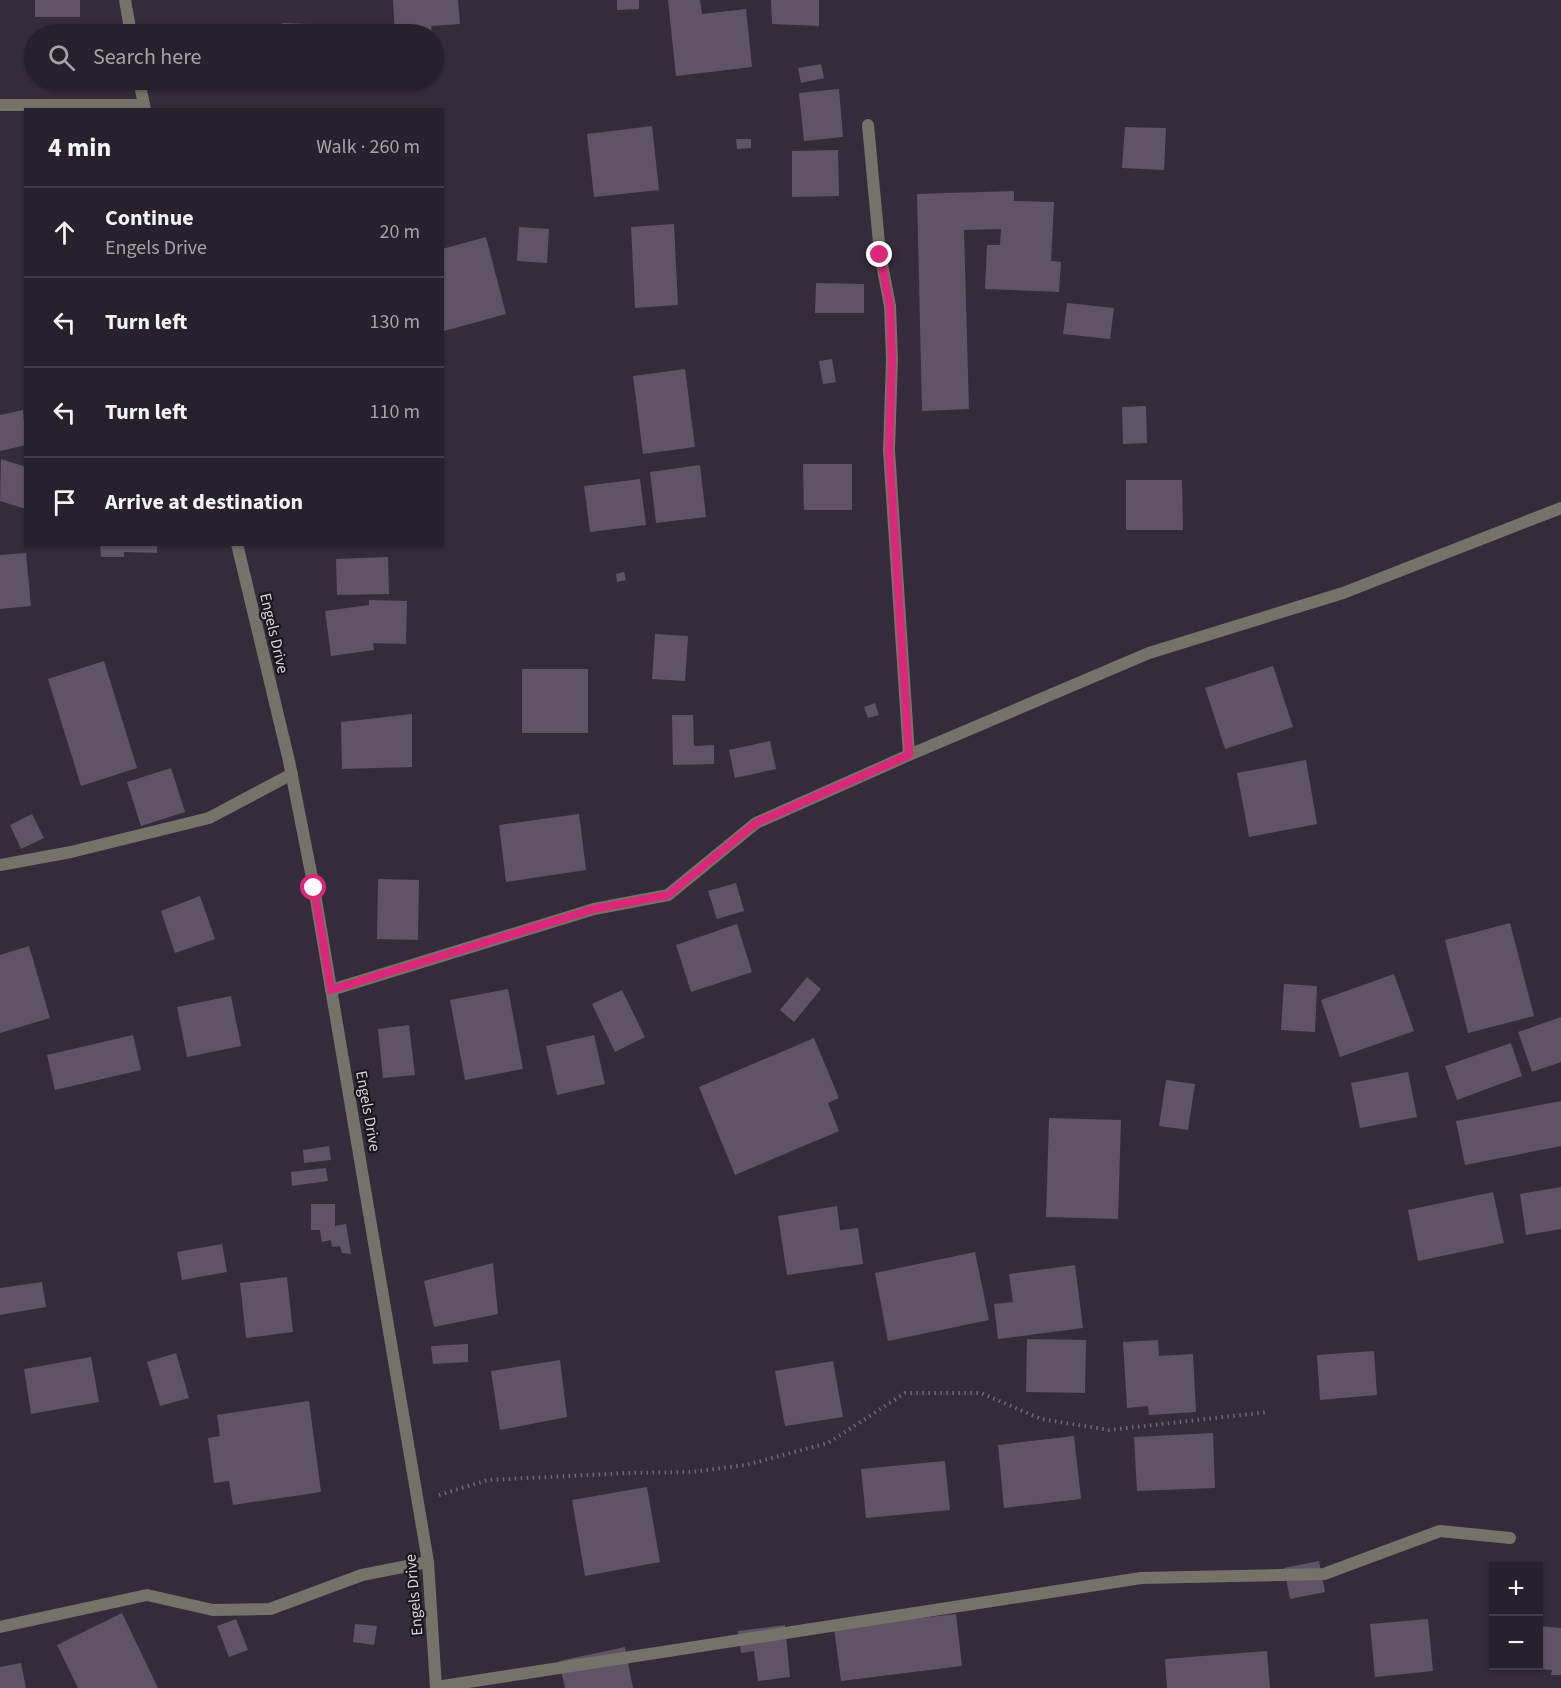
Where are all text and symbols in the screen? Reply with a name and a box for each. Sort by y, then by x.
search box [24,24,444,90]
icon: search [45,41,78,74]
text: Search here [93,41,201,73]
text: 4 min [48,129,111,166]
text: Walk · 260 m [316,133,420,161]
text: Continue [105,202,194,234]
icon: ahead [48,216,81,249]
text: 20 m [380,218,420,246]
text: Engels Drive [105,234,207,262]
route end [866,241,892,267]
icon: left [48,306,81,339]
text: Turn left [105,306,187,338]
text: 130 m [370,308,420,336]
icon: left [48,396,81,429]
text: Turn left [105,396,187,428]
text: 110 m [370,398,420,426]
icon: arrive [48,486,81,519]
text: Arrive at destination [105,486,303,518]
street label: Engels Drive [254,591,294,676]
route start [300,874,326,900]
street label: Engels Drive [350,1069,386,1153]
street label: Engels Drive [399,1553,429,1637]
map controls [1489,1562,1543,1670]
button: + [1489,1562,1543,1616]
button: − [1489,1616,1543,1670]

